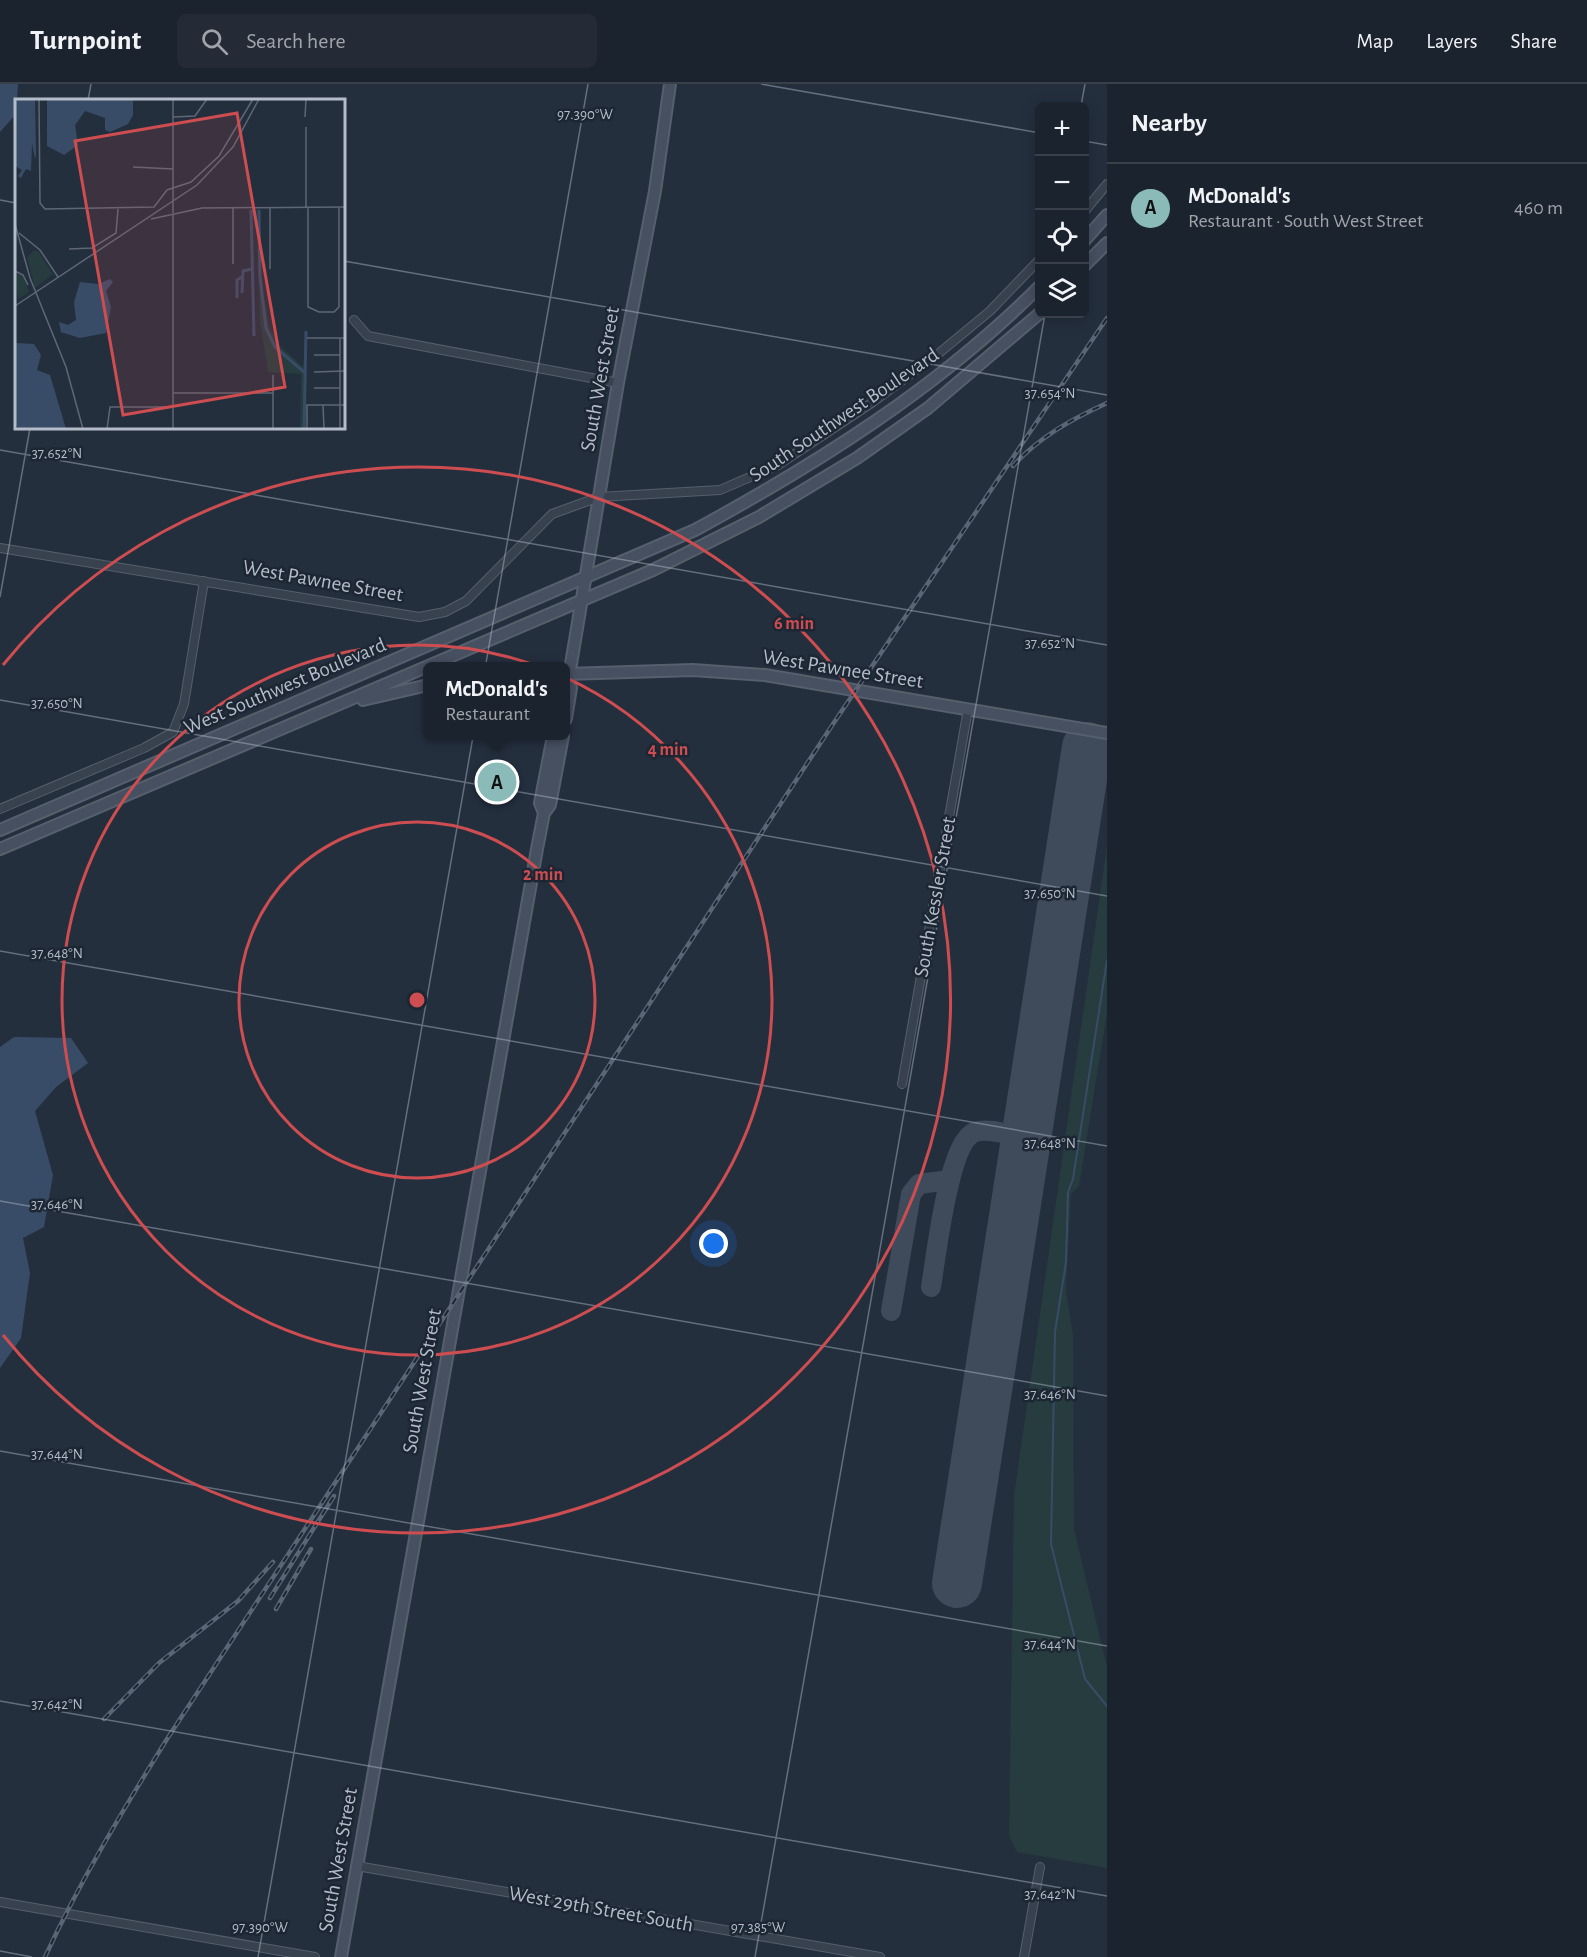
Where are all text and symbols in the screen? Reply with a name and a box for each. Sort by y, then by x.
search box [177,14,597,68]
icon: search [198,25,231,58]
text: Turnpoint [30,27,141,55]
text: Search here [246,30,346,52]
text: Map [1357,31,1393,52]
text: Layers [1426,31,1477,52]
text: Share [1510,31,1557,52]
inset map [15,99,345,429]
map controls [1035,102,1089,318]
button: + [1035,102,1089,156]
text: 97.390°W [557,107,614,122]
text: Nearby [1131,110,1207,136]
button: − [1035,156,1089,210]
text: McDonald's [1188,185,1290,207]
text: A [1145,198,1157,218]
text: 460 m [1514,198,1563,218]
button: locate [1035,210,1089,264]
text: Restaurant · South West Street [1188,211,1423,231]
button: layers [1035,264,1089,318]
street label: South West Street [577,305,623,453]
street label: South Southwest Boulevard [746,344,943,486]
text: 37.654°N [1024,386,1076,401]
text: 37.652°N [32,446,82,461]
street label: West Pawnee Street [241,557,405,606]
text: 6 min [774,615,814,633]
street label: West Southwest Boulevard [181,634,389,738]
text: 37.652°N [1025,636,1075,651]
street label: West Pawnee Street [761,646,925,692]
popup [423,662,570,740]
text: McDonald's [445,678,548,700]
text: 37.650°N [31,696,83,711]
text: Restaurant [445,704,530,724]
text: 4 min [648,741,688,759]
pin: A [478,760,516,804]
street label: South Kessler Street [911,815,959,979]
text: 2 min [523,866,563,884]
text: 37.650°N [1024,886,1076,901]
text: 37.648°N [31,946,83,961]
centre of rings [407,990,427,1010]
text: 37.648°N [1024,1136,1076,1151]
text: 37.646°N [31,1197,83,1212]
your location [699,1229,728,1258]
street label: South West Street [399,1307,445,1455]
text: 37.646°N [1024,1387,1076,1402]
text: 37.644°N [31,1447,83,1462]
text: 37.644°N [1024,1637,1076,1652]
text: 37.642°N [31,1697,83,1712]
street label: South West Street [315,1786,361,1934]
street label: West 29th Street South [507,1882,695,1936]
text: 37.642°N [1024,1887,1076,1902]
text: 97.390°W [232,1920,289,1935]
text: 97.385°W [731,1920,786,1935]

